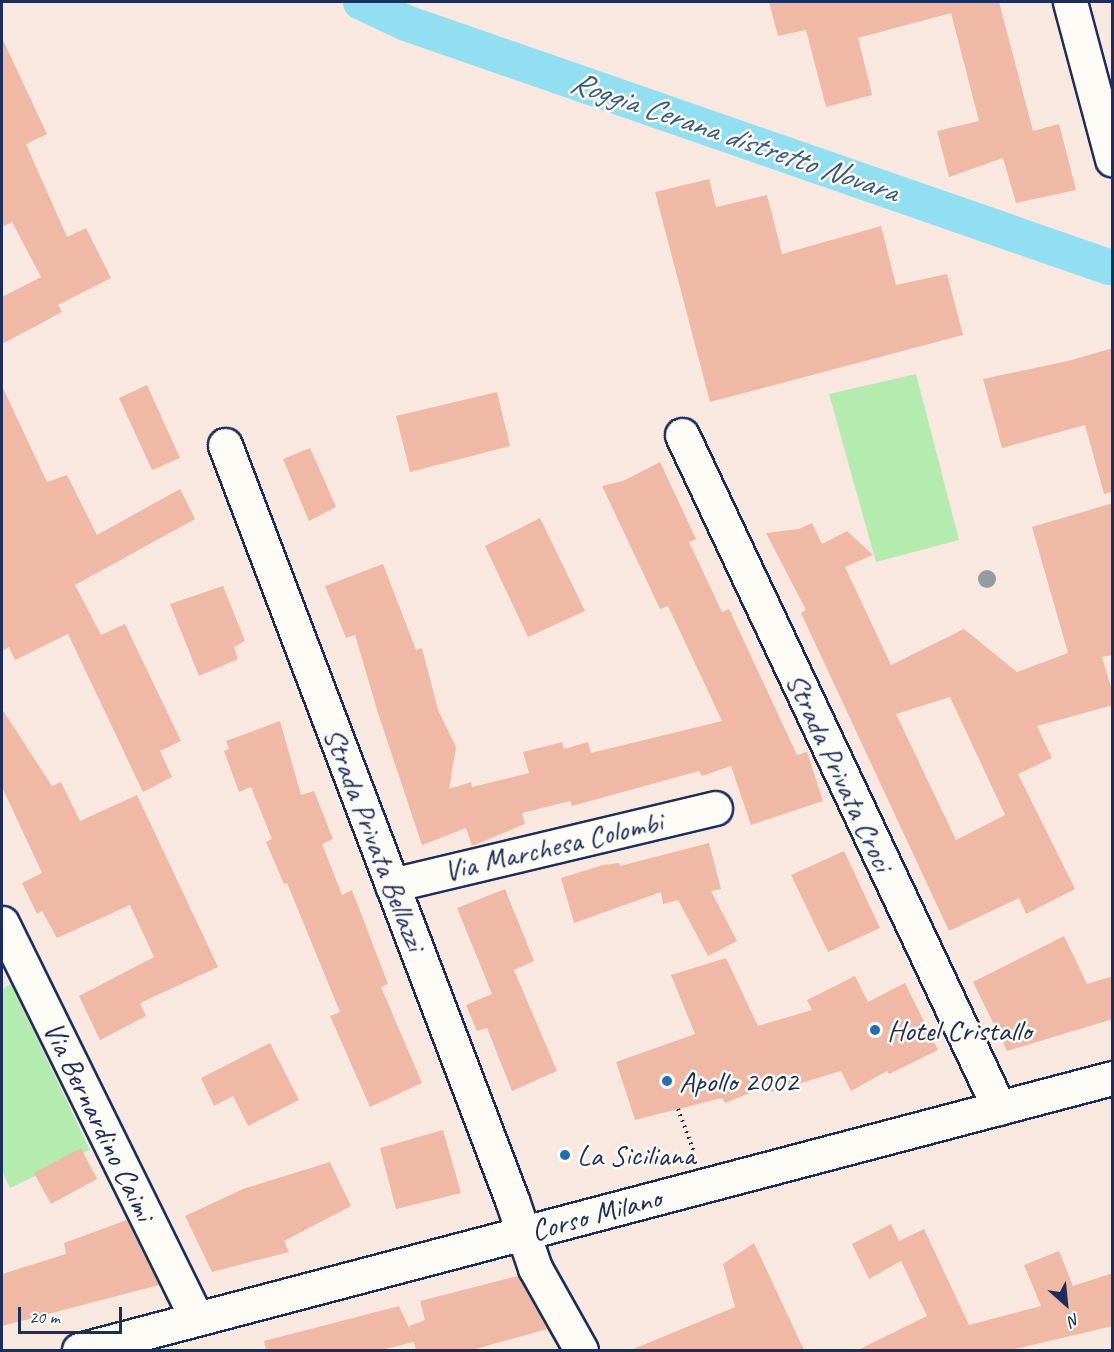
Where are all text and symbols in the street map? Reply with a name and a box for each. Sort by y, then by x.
water label: Roggia Cerana distretto Novara [565,63,903,211]
street label: Strada Privata Croci [779,668,901,876]
street label: Strada Privata Bellazzi [316,723,434,955]
street label: Via Marchesa Colombi [439,803,667,889]
place label: Hotel Cristallo [887,1012,1030,1048]
street label: Via Bernardino Caimi [35,1016,163,1226]
marker: Hotel Cristallo [868,1023,882,1037]
place label: Apollo 2002 [679,1063,798,1099]
marker: Apollo 2002 [660,1074,674,1088]
place label: La Siciliana [577,1137,697,1173]
marker: La Siciliana [558,1148,572,1162]
street label: Corso Milano [527,1179,665,1249]
north arrow [1036,1274,1096,1334]
scale bar [21,1295,124,1333]
text: 20 m [29,1306,60,1328]
text: N [1065,1309,1083,1331]

